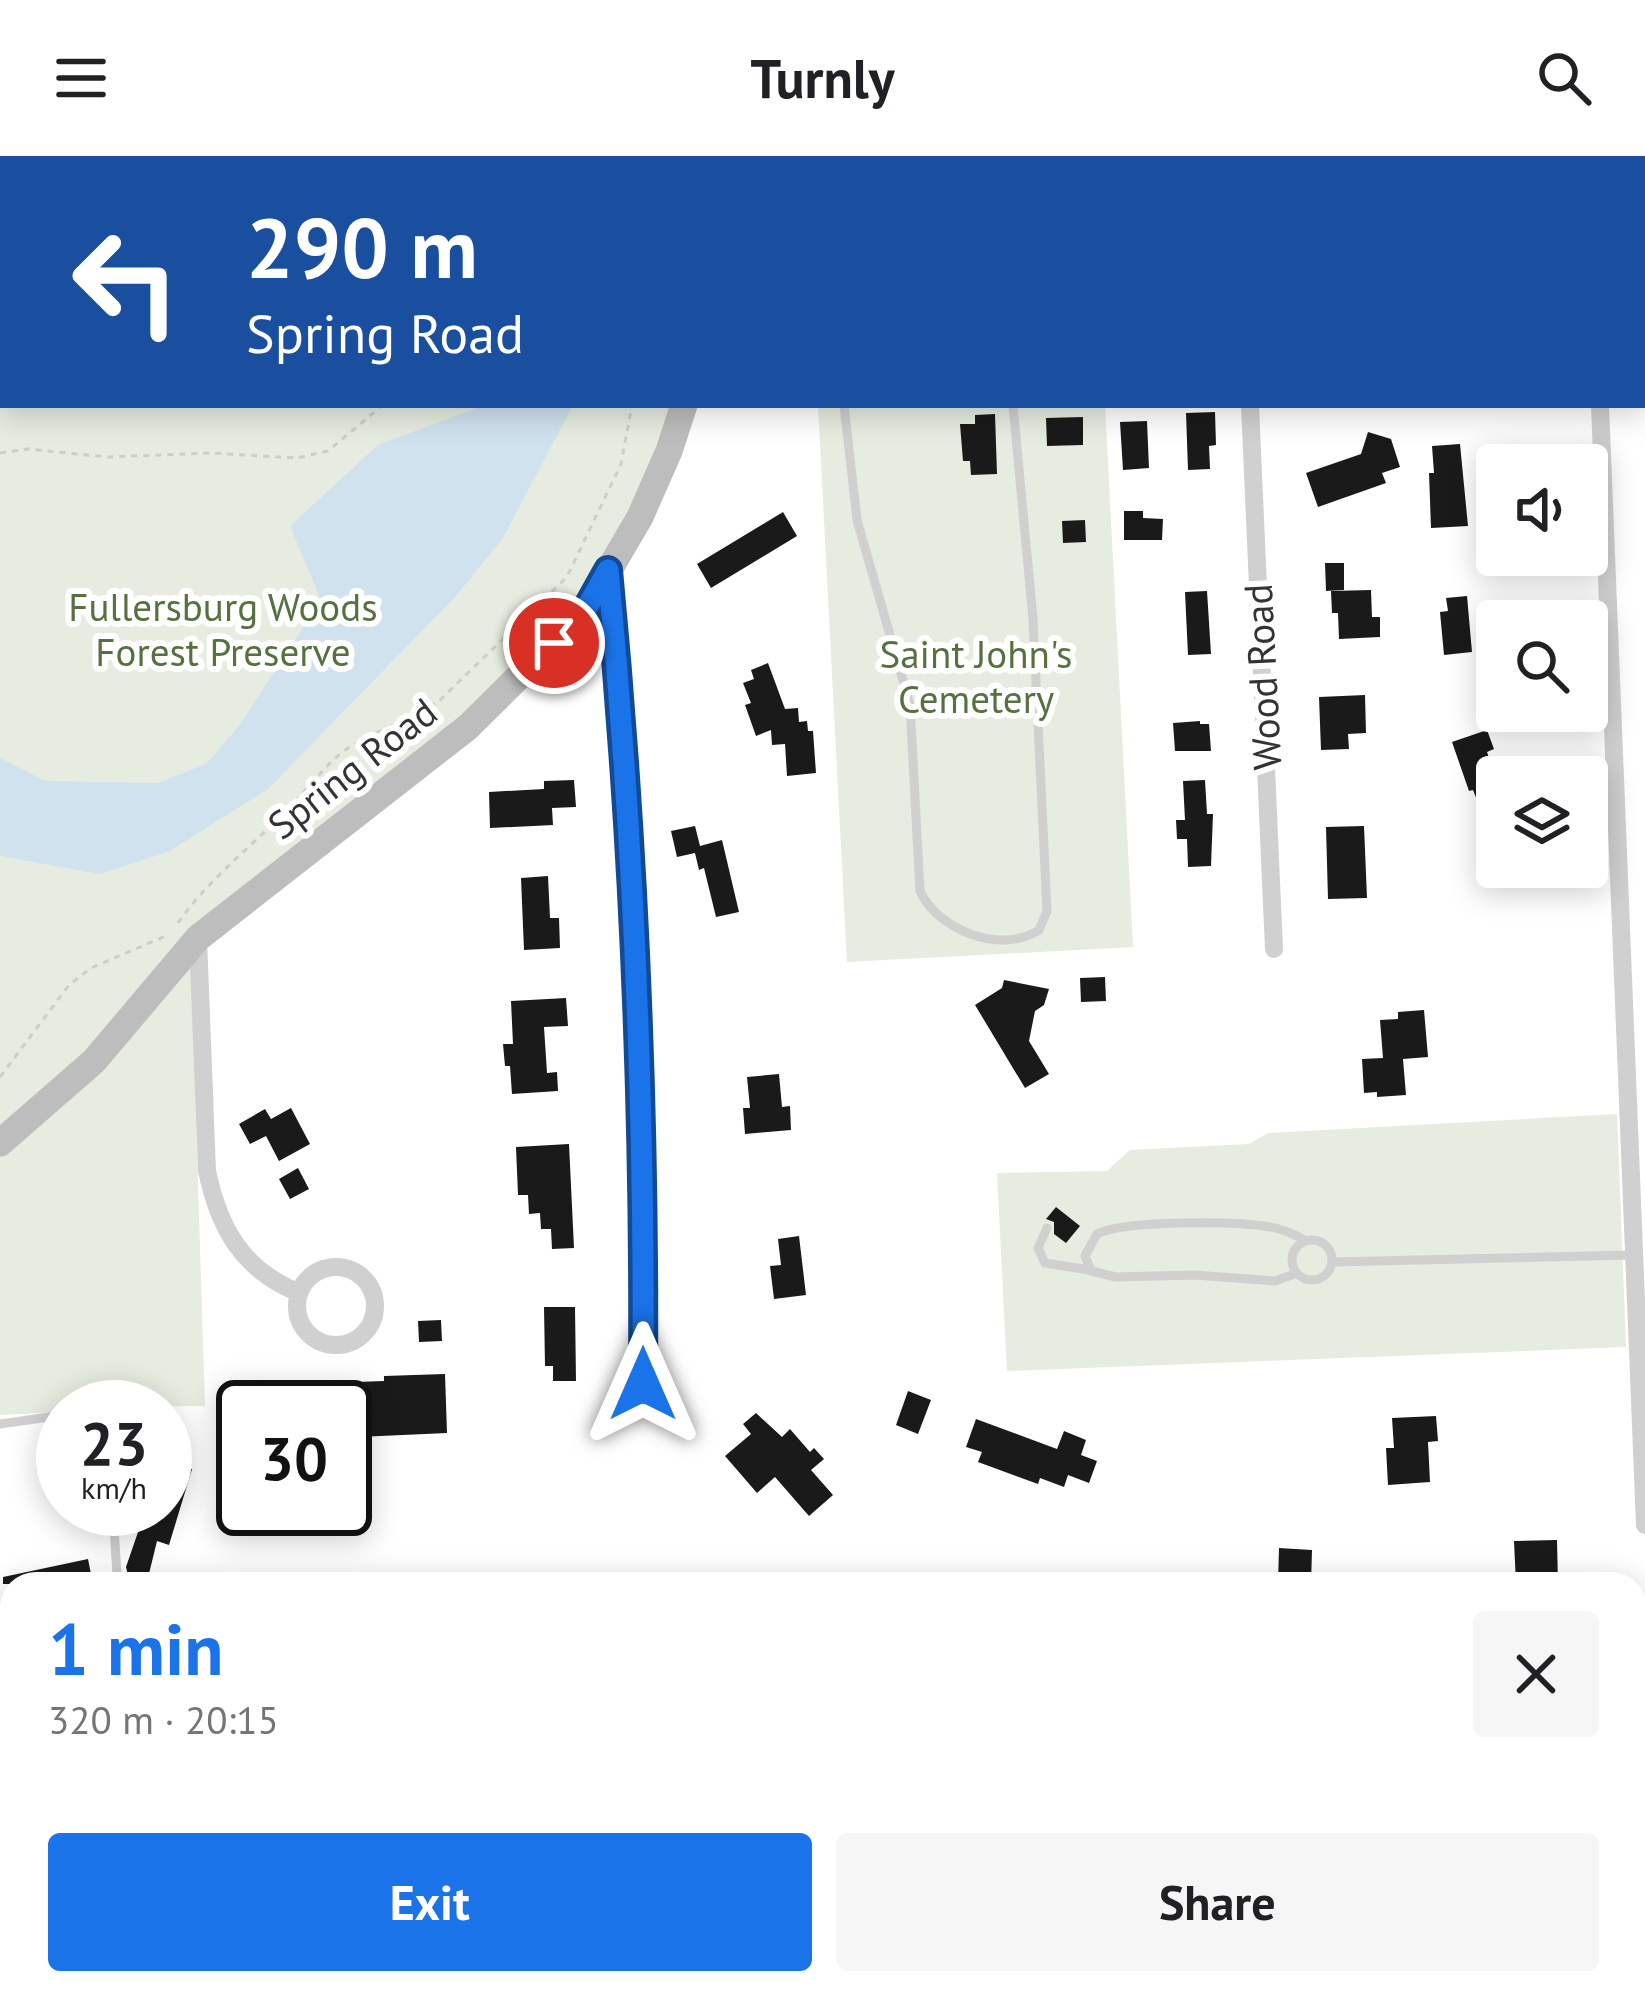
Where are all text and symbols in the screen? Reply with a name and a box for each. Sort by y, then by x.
text: Turnly [750,43,895,113]
icon: menu [48,45,114,111]
icon: search [1531,45,1597,111]
text: 290 m [246,192,478,301]
icon: left [48,204,204,360]
text: Spring Road [246,298,524,368]
map controls [1476,444,1608,888]
button: sound [1476,444,1608,576]
park label: Fullersburg Woods Forest Preserve [68,581,378,677]
street label: Wood Road [1232,583,1292,771]
pin [503,592,605,694]
button: search [1476,600,1608,732]
icon: arrive [521,610,587,676]
park label: Saint John's Cemetery [880,628,1072,724]
street label: Spring Road [257,686,447,850]
button: layers [1476,756,1608,888]
position arrow [580,1321,706,1447]
speed limit sign: 30 [216,1380,372,1536]
text: 23 [80,1404,148,1482]
text: km/h [81,1468,147,1507]
text: 1 min [48,1602,224,1695]
button: close [1473,1611,1599,1737]
text: 320 m · 20:15 [48,1694,279,1745]
button: Exit [48,1833,812,1971]
button: Share [836,1833,1599,1971]

